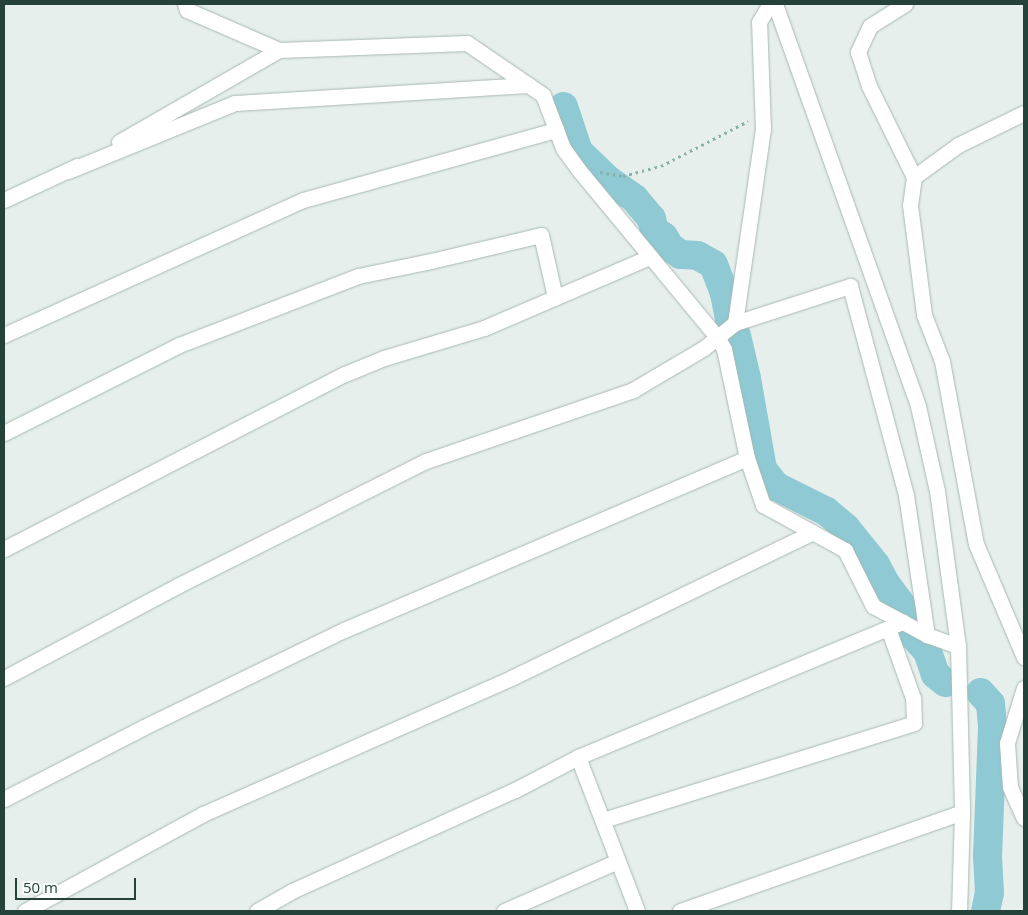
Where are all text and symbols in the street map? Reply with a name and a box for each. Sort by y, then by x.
scale bar [18,868,139,900]
text: 50 m [23,877,58,897]

